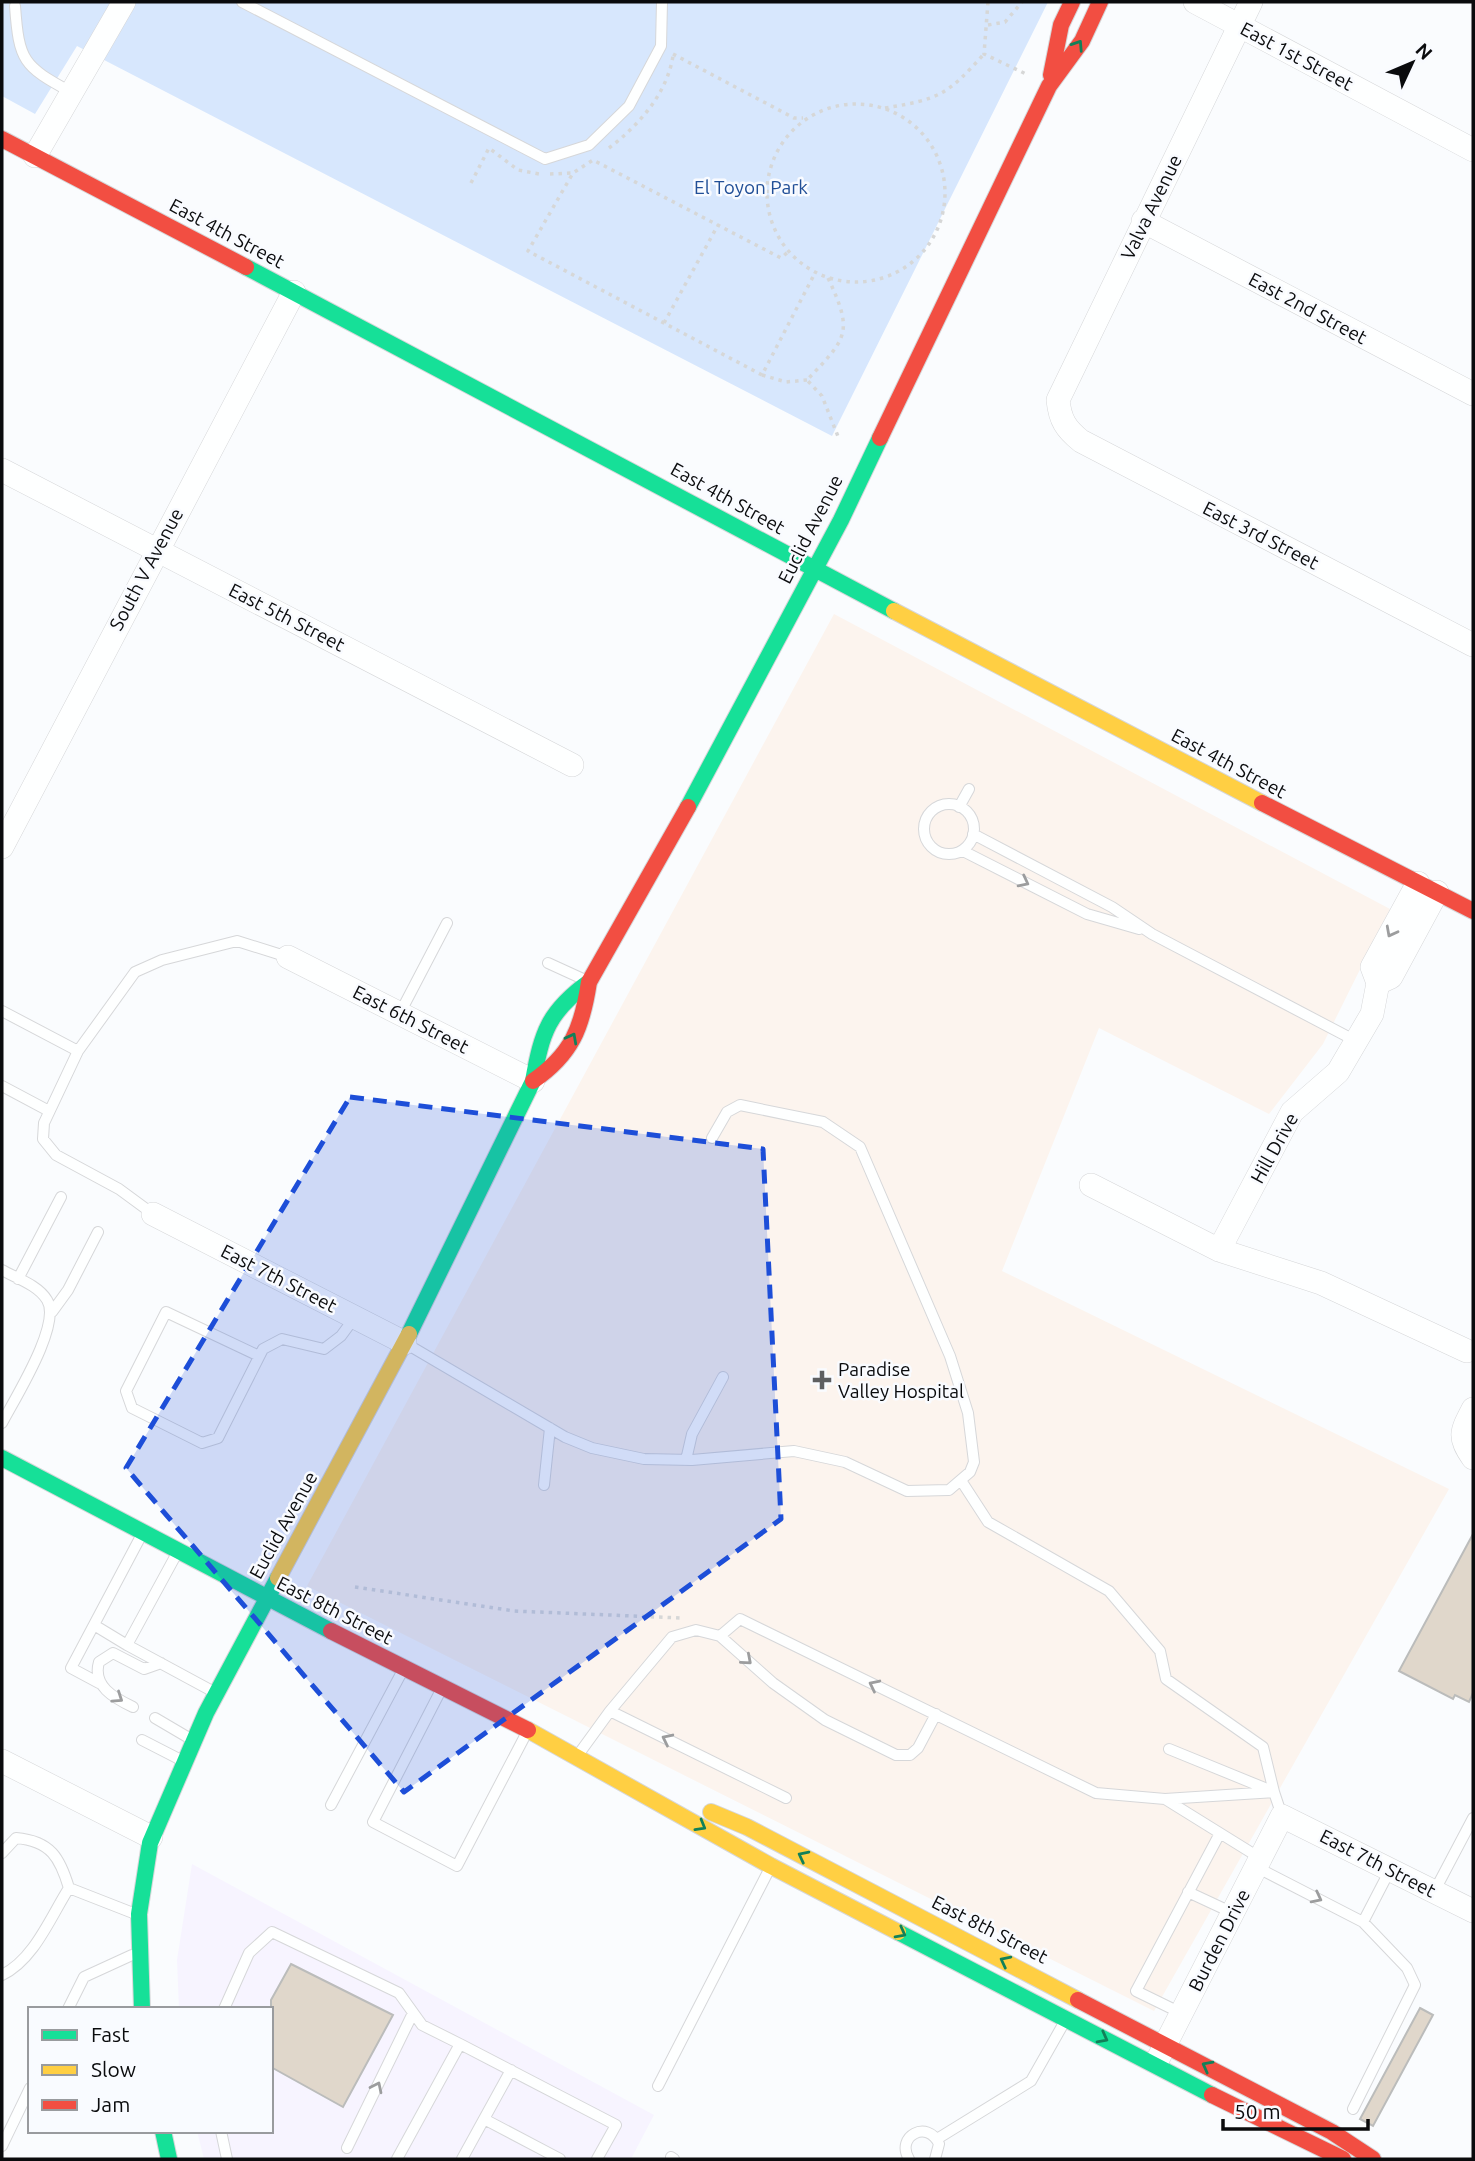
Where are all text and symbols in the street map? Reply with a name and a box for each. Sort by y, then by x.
street label: East 1st Street [1237,17,1358,95]
north arrow [1377,28,1447,98]
text: N [1411,38,1437,64]
one-way arrow [1069,40,1082,53]
street label: Valva Avenue [1116,151,1186,263]
park label: El Toyon Park [694,176,808,198]
street label: East 4th Street [166,193,289,273]
street label: East 2nd Street [1245,268,1371,349]
street label: East 4th Street [667,458,789,539]
street label: Euclid Avenue [773,471,847,587]
street label: East 3rd Street [1199,496,1323,574]
street label: South V Avenue [105,504,187,634]
street label: East 5th Street [225,578,349,656]
street label: East 4th Street [1168,723,1291,803]
one-way arrow [1017,873,1029,887]
one-way arrow [1386,925,1399,937]
street label: East 6th Street [349,980,473,1058]
one-way arrow [564,1033,577,1045]
street label: Hill Drive [1246,1109,1302,1187]
street label: East 7th Street [217,1239,341,1317]
place label: Paradise Valley Hospital [838,1358,964,1402]
marker: Paradise Valley Hospital [812,1370,832,1390]
street label: Euclid Avenue [244,1467,322,1583]
street label: East 8th Street [273,1571,397,1649]
one-way arrow [738,1652,751,1664]
one-way arrow [869,1679,881,1693]
one-way arrow [110,1689,123,1702]
one-way arrow [662,1734,674,1748]
one-way arrow [694,1818,706,1831]
street label: East 7th Street [1316,1824,1440,1902]
one-way arrow [798,1851,810,1864]
street label: Burden Drive [1184,1885,1254,1995]
street label: East 8th Street [928,1890,1052,1968]
one-way arrow [1310,1890,1322,1904]
one-way arrow [894,1925,907,1939]
one-way arrow [1000,1955,1012,1969]
legend [28,2007,273,2133]
text: Fast [91,2022,129,2046]
one-way arrow [1096,2030,1108,2044]
text: Slow [91,2057,136,2081]
one-way arrow [1202,2061,1214,2074]
one-way arrow [368,2082,382,2094]
scale bar [1223,2088,1368,2132]
text: Jam [91,2092,130,2116]
text: 50 m [1234,2099,1281,2123]

